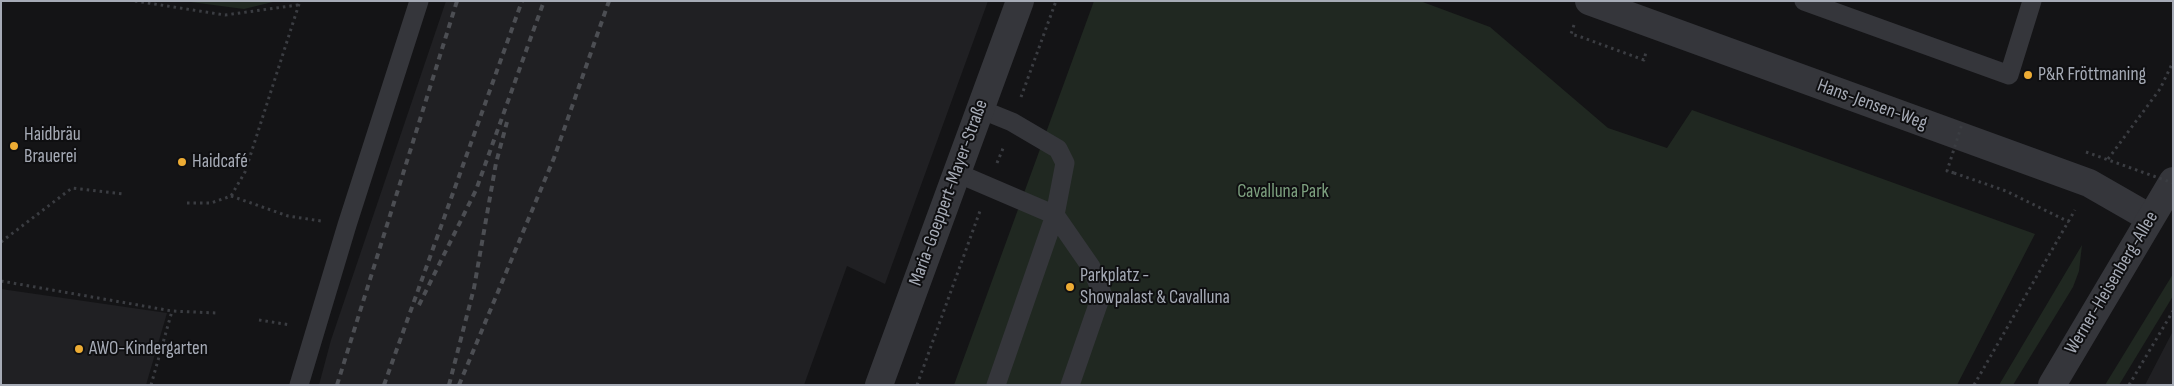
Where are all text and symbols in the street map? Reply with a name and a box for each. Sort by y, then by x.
place label: P&R Fröttmaning [2038,64,2146,86]
marker: P&R Fröttmaning [2022,69,2034,81]
street label: Hans-Jensen-Weg [1814,75,1930,135]
street label: Maria-Goeppert-Mayer-Straße [905,97,993,289]
place label: Haidbräu Brauerei [24,124,81,168]
marker: Haidbräu Brauerei [8,140,20,152]
place label: Haidcafé [192,151,248,173]
marker: Haidcafé [176,156,188,168]
park label: Cavalluna Park [1237,181,1329,203]
street label: Werner-Heisenberg-Allee [2060,208,2164,358]
place label: Parkplatz - Showpalast & Cavalluna [1080,265,1230,309]
marker: Parkplatz - Showpalast & Cavalluna [1064,281,1076,293]
place label: AWO-Kindergarten [89,338,208,360]
marker: AWO-Kindergarten [73,343,85,355]

